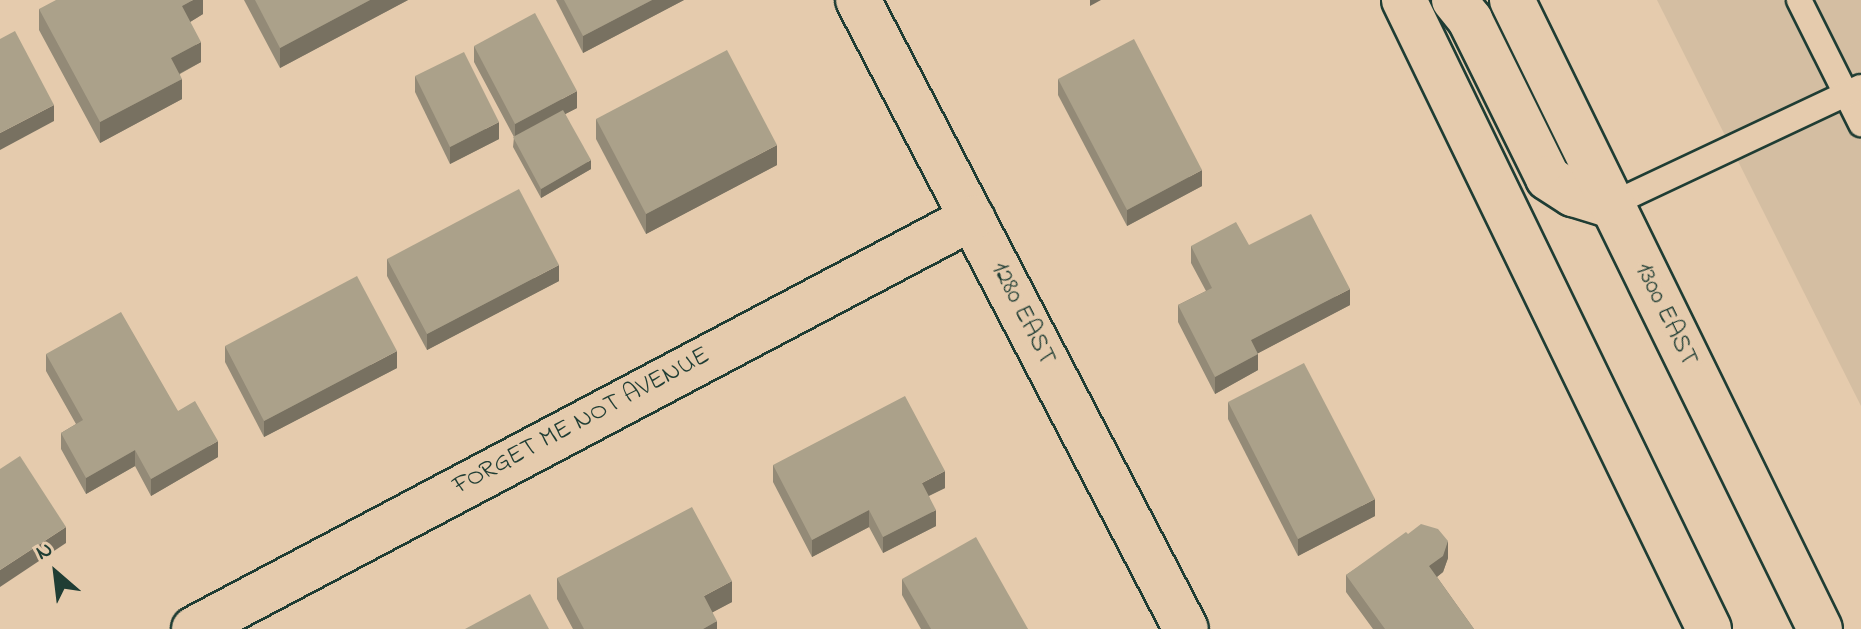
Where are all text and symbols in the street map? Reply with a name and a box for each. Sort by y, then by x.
street label: 1280 EAST [983,257,1061,371]
street label: 1300 EAST [1627,258,1703,372]
street label: FORGET ME NOT AVENUE [448,341,716,503]
north arrow [16,533,96,613]
text: N [31,534,59,569]

